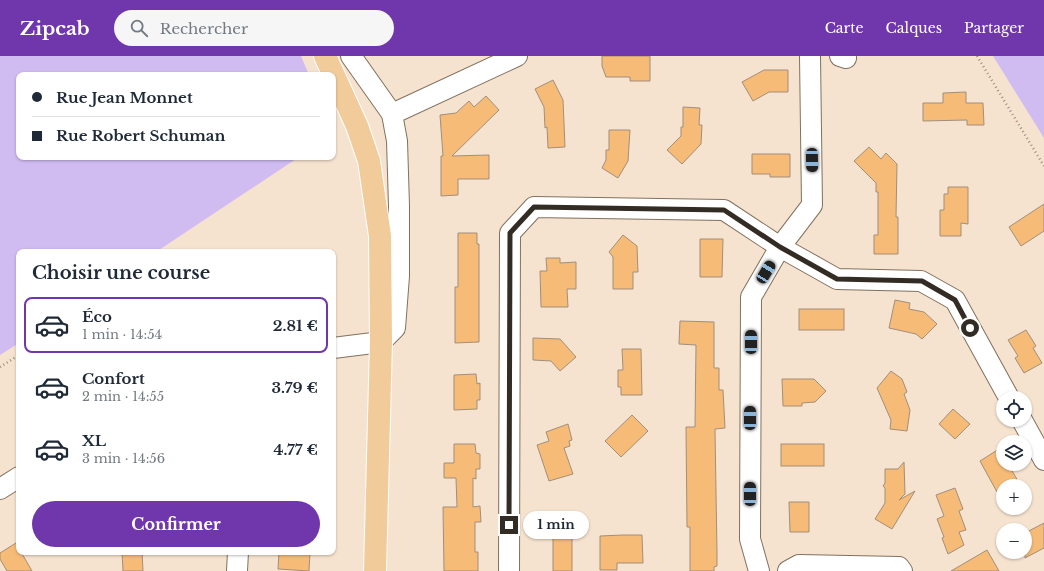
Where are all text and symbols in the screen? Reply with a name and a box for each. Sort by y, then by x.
search box [114,10,394,46]
text: Zipcab [20,17,90,40]
icon: search [128,17,150,39]
text: Rechercher [160,19,248,38]
text: Carte [825,19,864,37]
text: Calques [886,19,942,37]
text: Partager [964,19,1024,37]
text: Rue Jean Monnet [56,88,193,107]
text: Rue Robert Schuman [56,126,225,145]
car [806,148,818,172]
car [755,259,777,285]
text: Choisir une course [32,262,210,284]
icon: car [34,307,70,343]
text: Éco [82,307,112,326]
text: 2.81 € [273,316,318,335]
route start [961,319,979,337]
text: 1 min · 14:54 [82,326,162,343]
car [745,330,757,354]
icon: car [34,369,70,405]
text: Confort [82,369,145,388]
text: 3.79 € [271,378,318,397]
text: 2 min · 14:55 [82,388,164,405]
map controls [996,391,1032,559]
button: locate [996,391,1032,427]
car [744,406,756,430]
icon: car [34,431,70,467]
text: XL [82,431,106,450]
button: layers [996,435,1032,471]
text: 4.77 € [273,440,318,459]
text: 3 min · 14:56 [82,450,165,467]
button: + [996,479,1032,515]
car [744,482,756,506]
button: Confirmer [32,501,320,547]
callout: 1 min [523,511,589,539]
route end [500,516,518,534]
text: 1 min [537,516,575,533]
button: − [996,523,1032,559]

